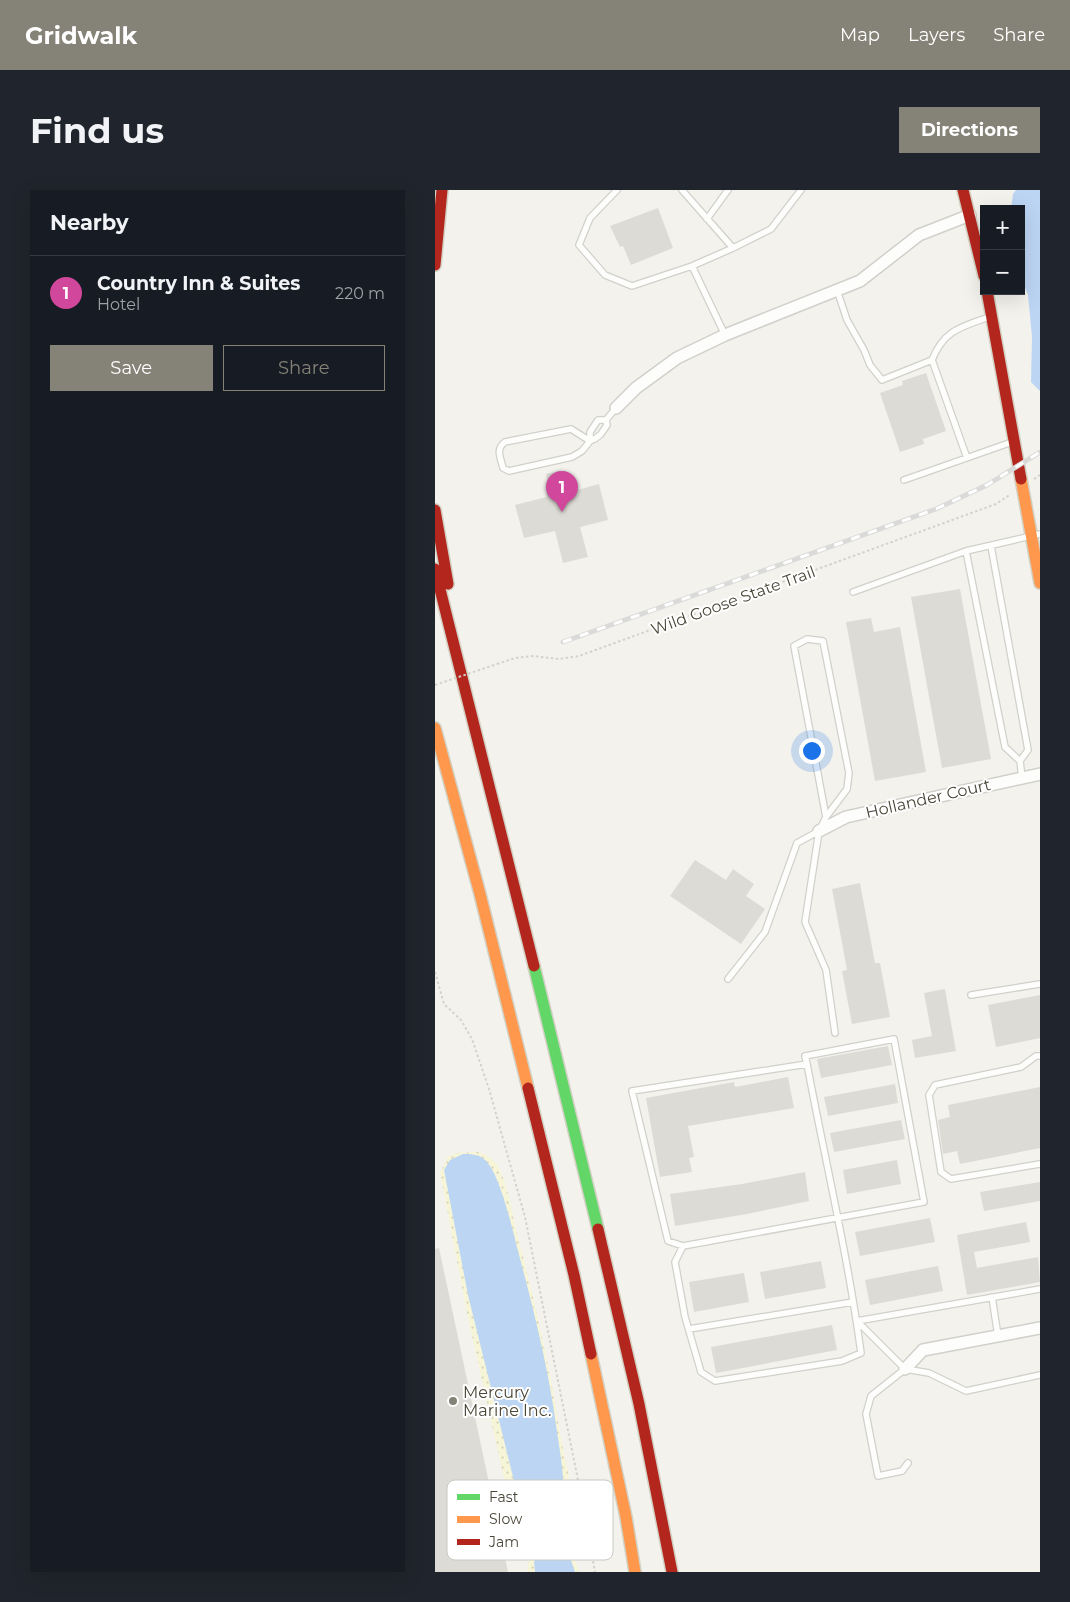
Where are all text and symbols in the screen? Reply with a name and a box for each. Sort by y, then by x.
text: Gridwalk [25,21,137,50]
text: Map [840,24,880,46]
text: Layers [908,24,965,46]
text: Share [993,24,1045,46]
button: Directions [899,107,1040,153]
text: Find us [30,109,164,152]
map controls [980,205,1025,295]
button: + [980,205,1025,250]
text: Nearby [50,210,129,235]
button: − [980,250,1025,295]
text: Country Inn & Suites [97,272,300,295]
text: 1 [63,284,69,303]
text: 220 m [335,284,385,303]
text: Hotel [97,295,140,314]
button: Save [50,345,213,391]
button: Share [223,345,385,391]
pin: 1 [546,471,578,512]
street label: Wild Goose State Trail [648,562,818,639]
your location [799,738,825,764]
street label: Hollander Court [864,775,993,822]
place label: Mercury Marine Inc. [463,1383,551,1420]
marker: Mercury Marine Inc. [447,1395,459,1407]
legend [447,1480,613,1560]
text: Fast [489,1488,519,1506]
text: Slow [489,1510,523,1528]
text: Jam [488,1533,519,1551]

